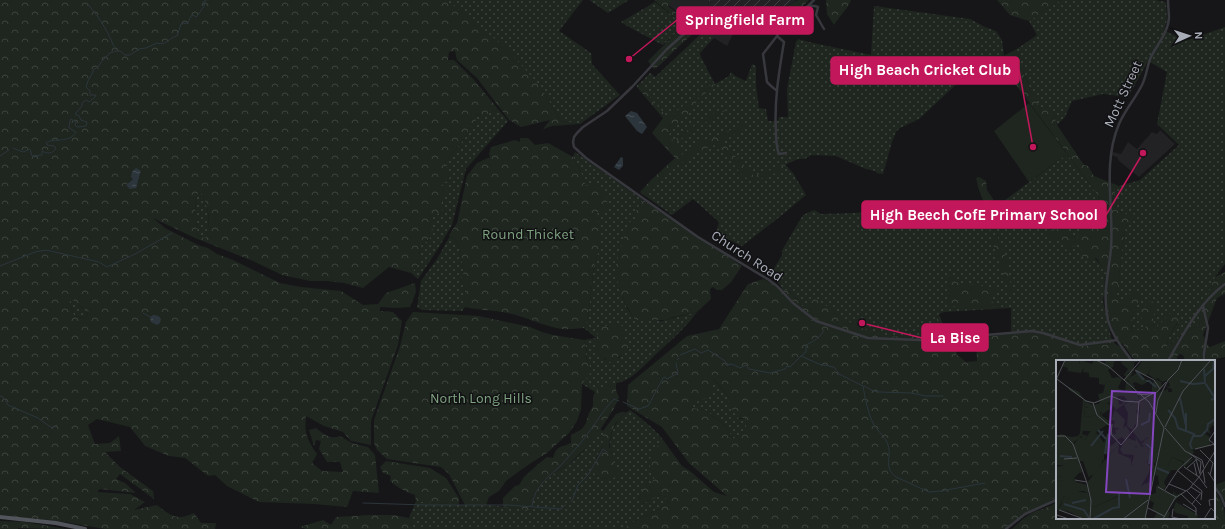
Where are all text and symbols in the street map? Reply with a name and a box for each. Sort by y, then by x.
callout: Springfield Farm [677,7,813,34]
text: Springfield Farm [685,11,805,29]
north arrow [1169,16,1209,56]
text: N [1192,31,1205,40]
callout: High Beach Cricket Club [831,57,1019,84]
street label: Mott Street [1100,58,1146,130]
text: High Beach Cricket Club [839,61,1011,79]
callout: High Beech CofE Primary School [862,201,1106,228]
text: High Beech CofE Primary School [870,206,1098,224]
park label: Round Thicket [482,226,574,243]
street label: Church Road [708,227,786,285]
callout: La Bise [922,324,988,351]
text: La Bise [930,329,980,347]
inset map [1056,360,1215,519]
park label: North Long Hills [430,390,532,407]

